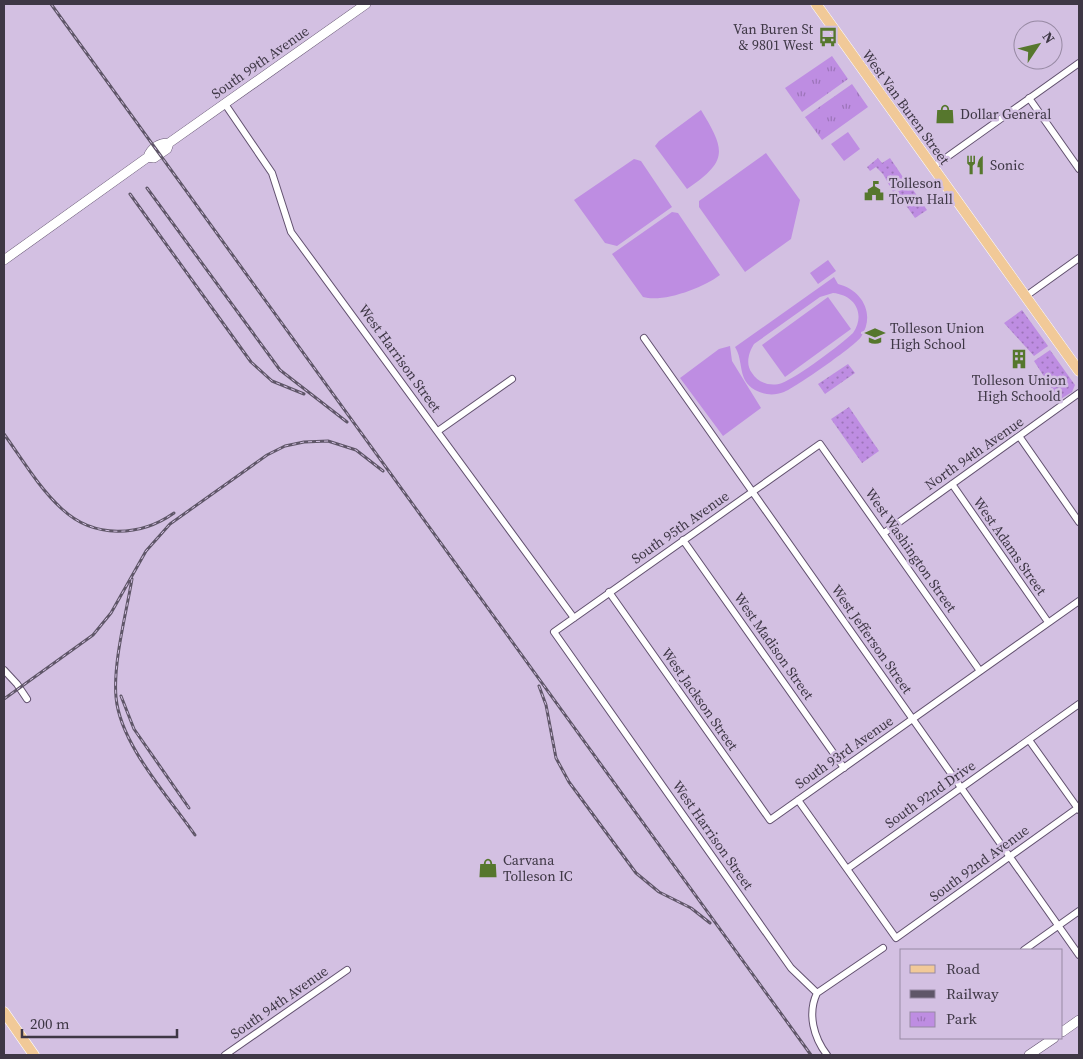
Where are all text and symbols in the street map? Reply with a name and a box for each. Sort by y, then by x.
place label: Van Buren St & 9801 West [733,19,813,55]
north arrow [1013,20,1063,70]
street label: South 99th Avenue [207,21,313,103]
bus stop icon: Van Buren St & 9801 West [817,26,839,48]
text: N [1038,28,1060,47]
street label: West Van Buren Street [857,45,955,169]
shop icon: Dollar General [934,103,956,125]
place label: Dollar General [960,104,1051,124]
restaurant icon: Sonic [964,154,986,176]
place label: Sonic [990,155,1025,175]
place label: Tolleson Town Hall [889,173,953,209]
public building icon: Tolleson Town Hall [863,180,885,202]
street label: West Harrison Street [354,300,446,416]
place label: Tolleson Union High School [890,318,985,354]
school or university icon: Tolleson Union High School [864,325,886,347]
building icon: Tolleson Union High Schoold [1008,348,1030,370]
place label: Tolleson Union High Schoold [972,370,1067,406]
street label: North 94th Avenue [921,411,1027,495]
street label: West Washington Street [861,484,962,616]
street label: South 95th Avenue [627,486,733,568]
street label: West Adams Street [969,493,1052,599]
street label: West Jefferson Street [827,580,917,698]
street label: West Madison Street [729,588,819,704]
street label: West Jackson Street [657,644,743,755]
street label: South 93rd Avenue [791,711,897,793]
street label: South 92nd Drive [881,755,979,833]
street label: West Harrison Street [668,776,758,894]
street label: South 92nd Avenue [925,820,1033,906]
place label: Carvana Tolleson IC [503,850,573,886]
shop icon: Carvana Tolleson IC [477,857,499,879]
legend [900,949,1063,1039]
text: Road [946,958,980,979]
street label: South 94th Avenue [226,961,332,1043]
text: Railway [946,983,999,1004]
scale bar [22,1006,178,1038]
text: Park [946,1008,978,1029]
text: 200 m [30,1013,70,1034]

